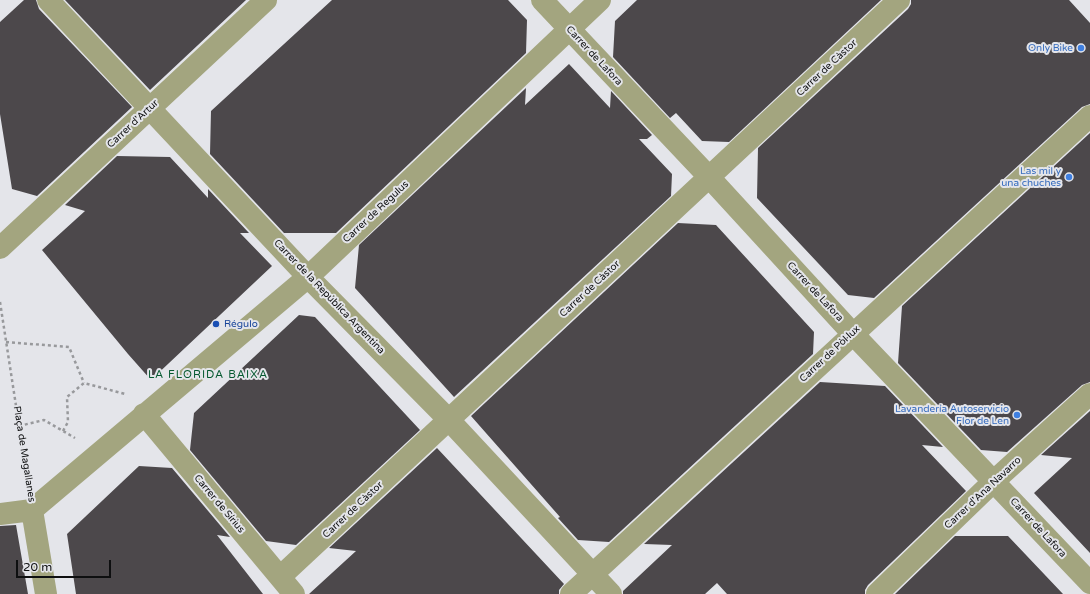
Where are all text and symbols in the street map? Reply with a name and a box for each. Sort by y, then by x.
street label: Carrer de Lafora [563,24,625,88]
street label: Carrer de Càstor [794,37,860,99]
place label: Only Bike [1028,42,1073,54]
marker: Only Bike [1076,43,1086,53]
street label: Carrer d'Artur [105,97,161,151]
place label: Las mil y una chuches [1001,165,1061,188]
marker: Las mil y una chuches [1064,172,1074,182]
street label: Carrer de Regulus [341,179,411,245]
street label: Carrer de la República Argentina [271,237,387,357]
street label: Carrer de Càstor [557,258,623,320]
street label: Carrer de Lafora [784,260,846,324]
place label: Régulo [224,318,258,330]
marker: Régulo [211,319,221,329]
street label: Carrer de Pòl·lux [797,323,863,385]
district label: LA FLORIDA BAIXA [148,368,268,382]
place label: Lavandería Autoservicio Flor de Len [895,403,1009,426]
street label: Plaça de Magallanes [10,405,38,503]
marker: Lavandería Autoservicio Flor de Len [1012,410,1022,420]
street label: Carrer d'Ana Navarro [942,454,1024,532]
street label: Carrer de Sírius [191,472,247,536]
street label: Carrer de Càstor [320,479,386,541]
street label: Carrer de Lafora [1007,496,1069,560]
scale bar [18,552,113,578]
text: 20 m [23,560,52,574]

